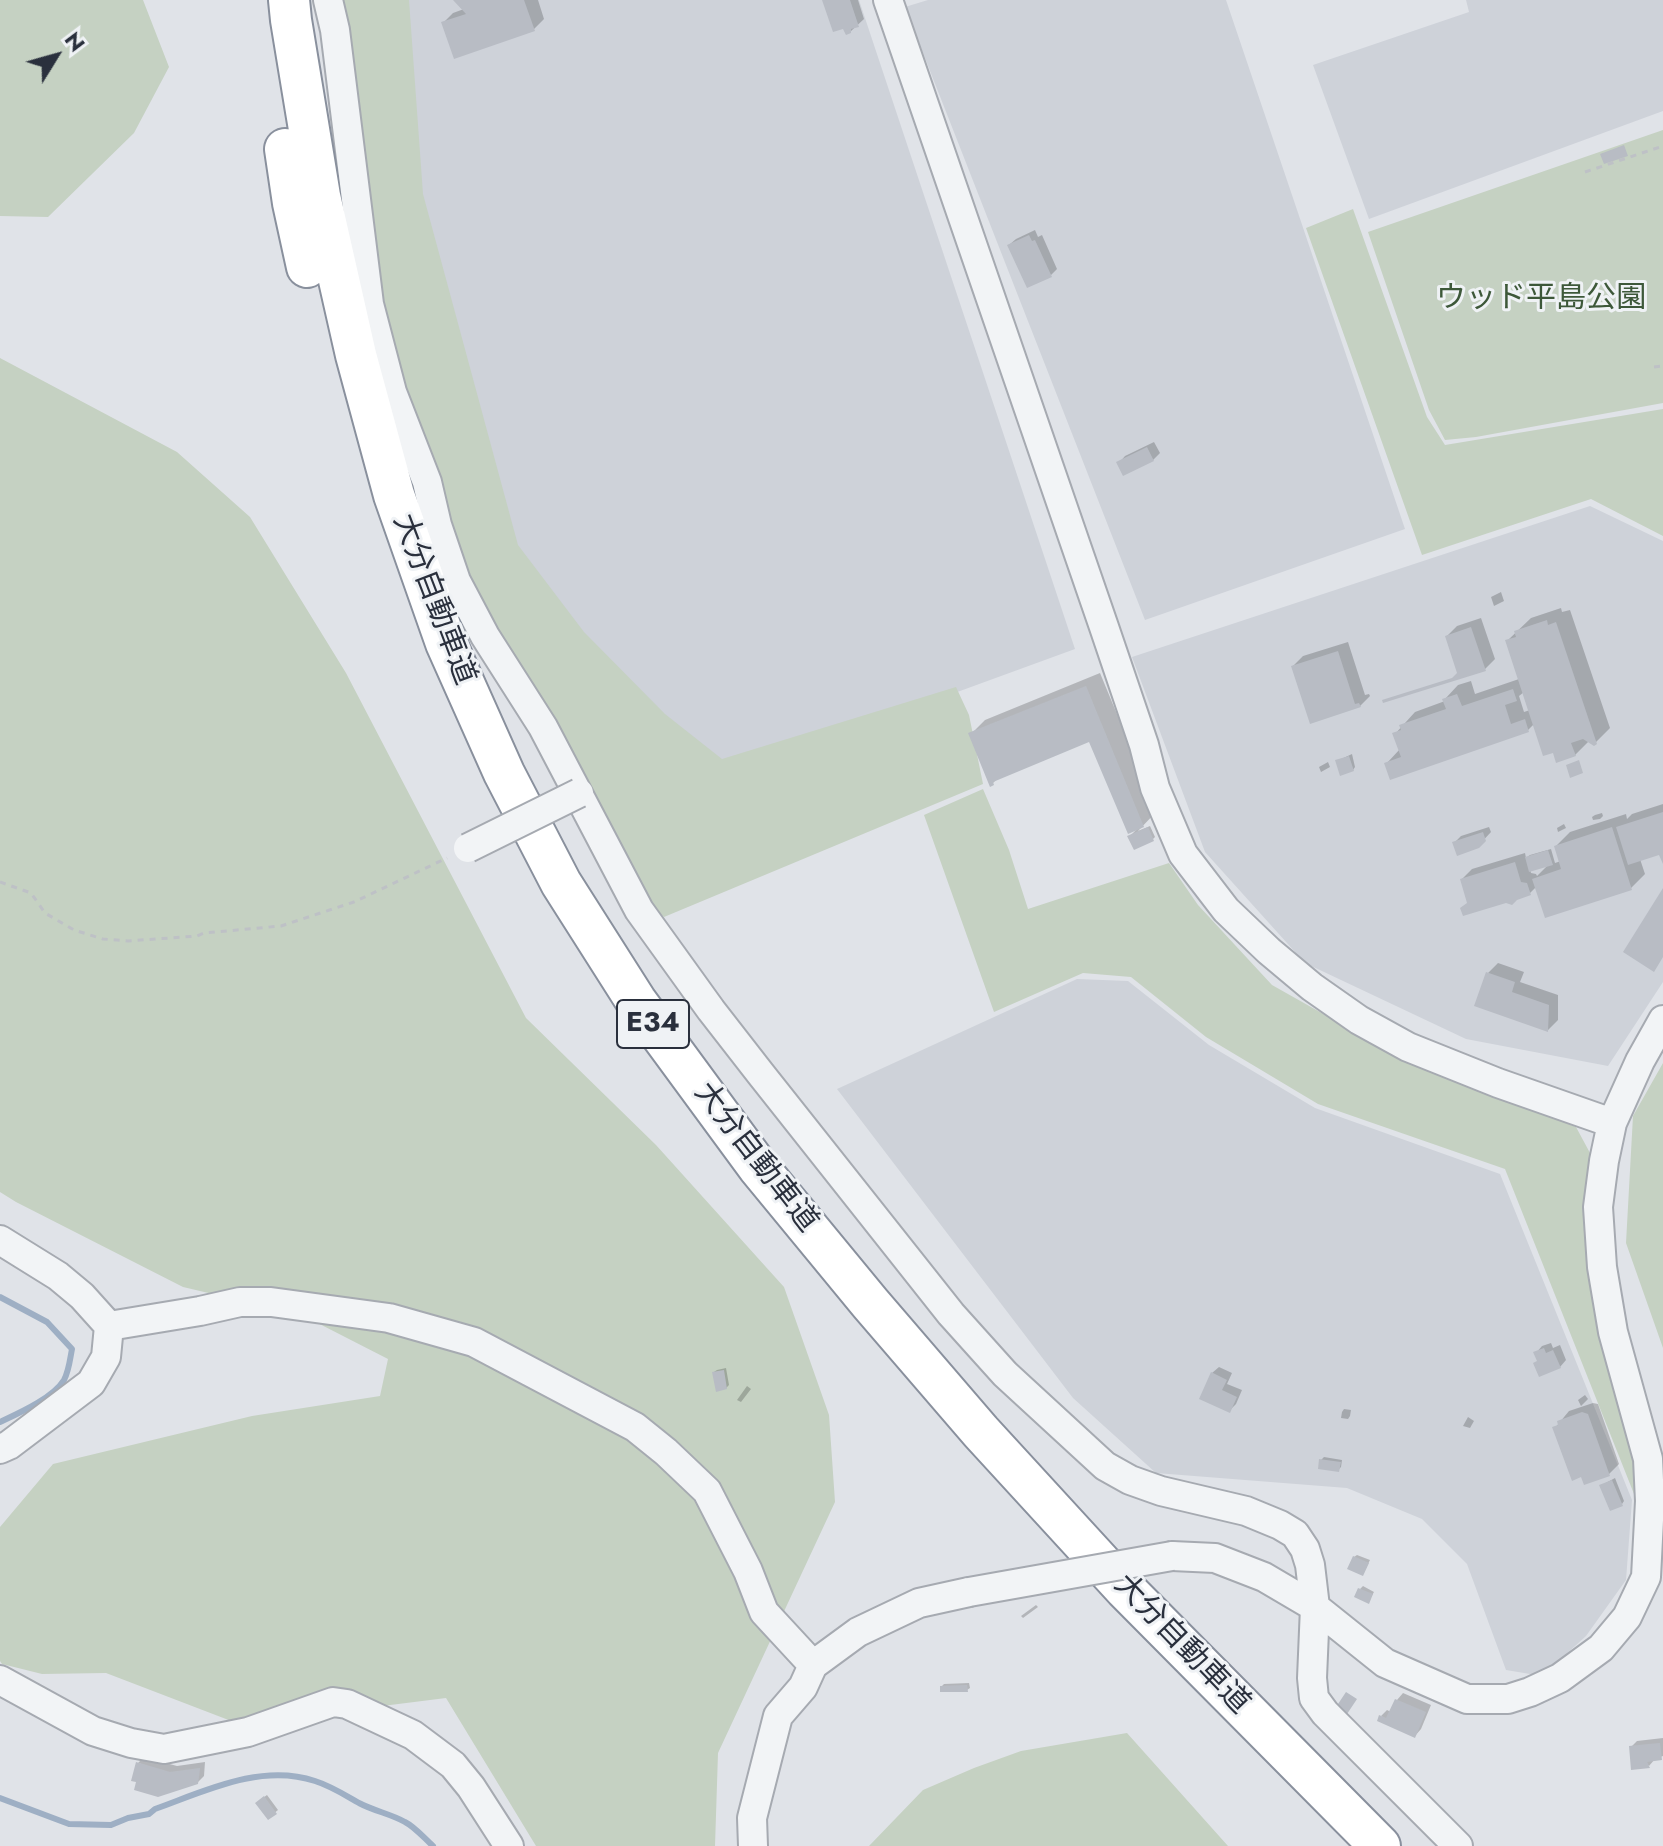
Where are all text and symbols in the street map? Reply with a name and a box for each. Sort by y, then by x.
north arrow [16,16,96,96]
text: N [57,25,93,58]
park label: ウッド平島公園 [1436,282,1646,318]
street label: 大分自動車道 [384,510,482,690]
road number: E34 [617,1000,689,1048]
street label: 大分自動車道 [685,1076,825,1240]
street label: 大分自動車道 [1106,1568,1256,1722]

